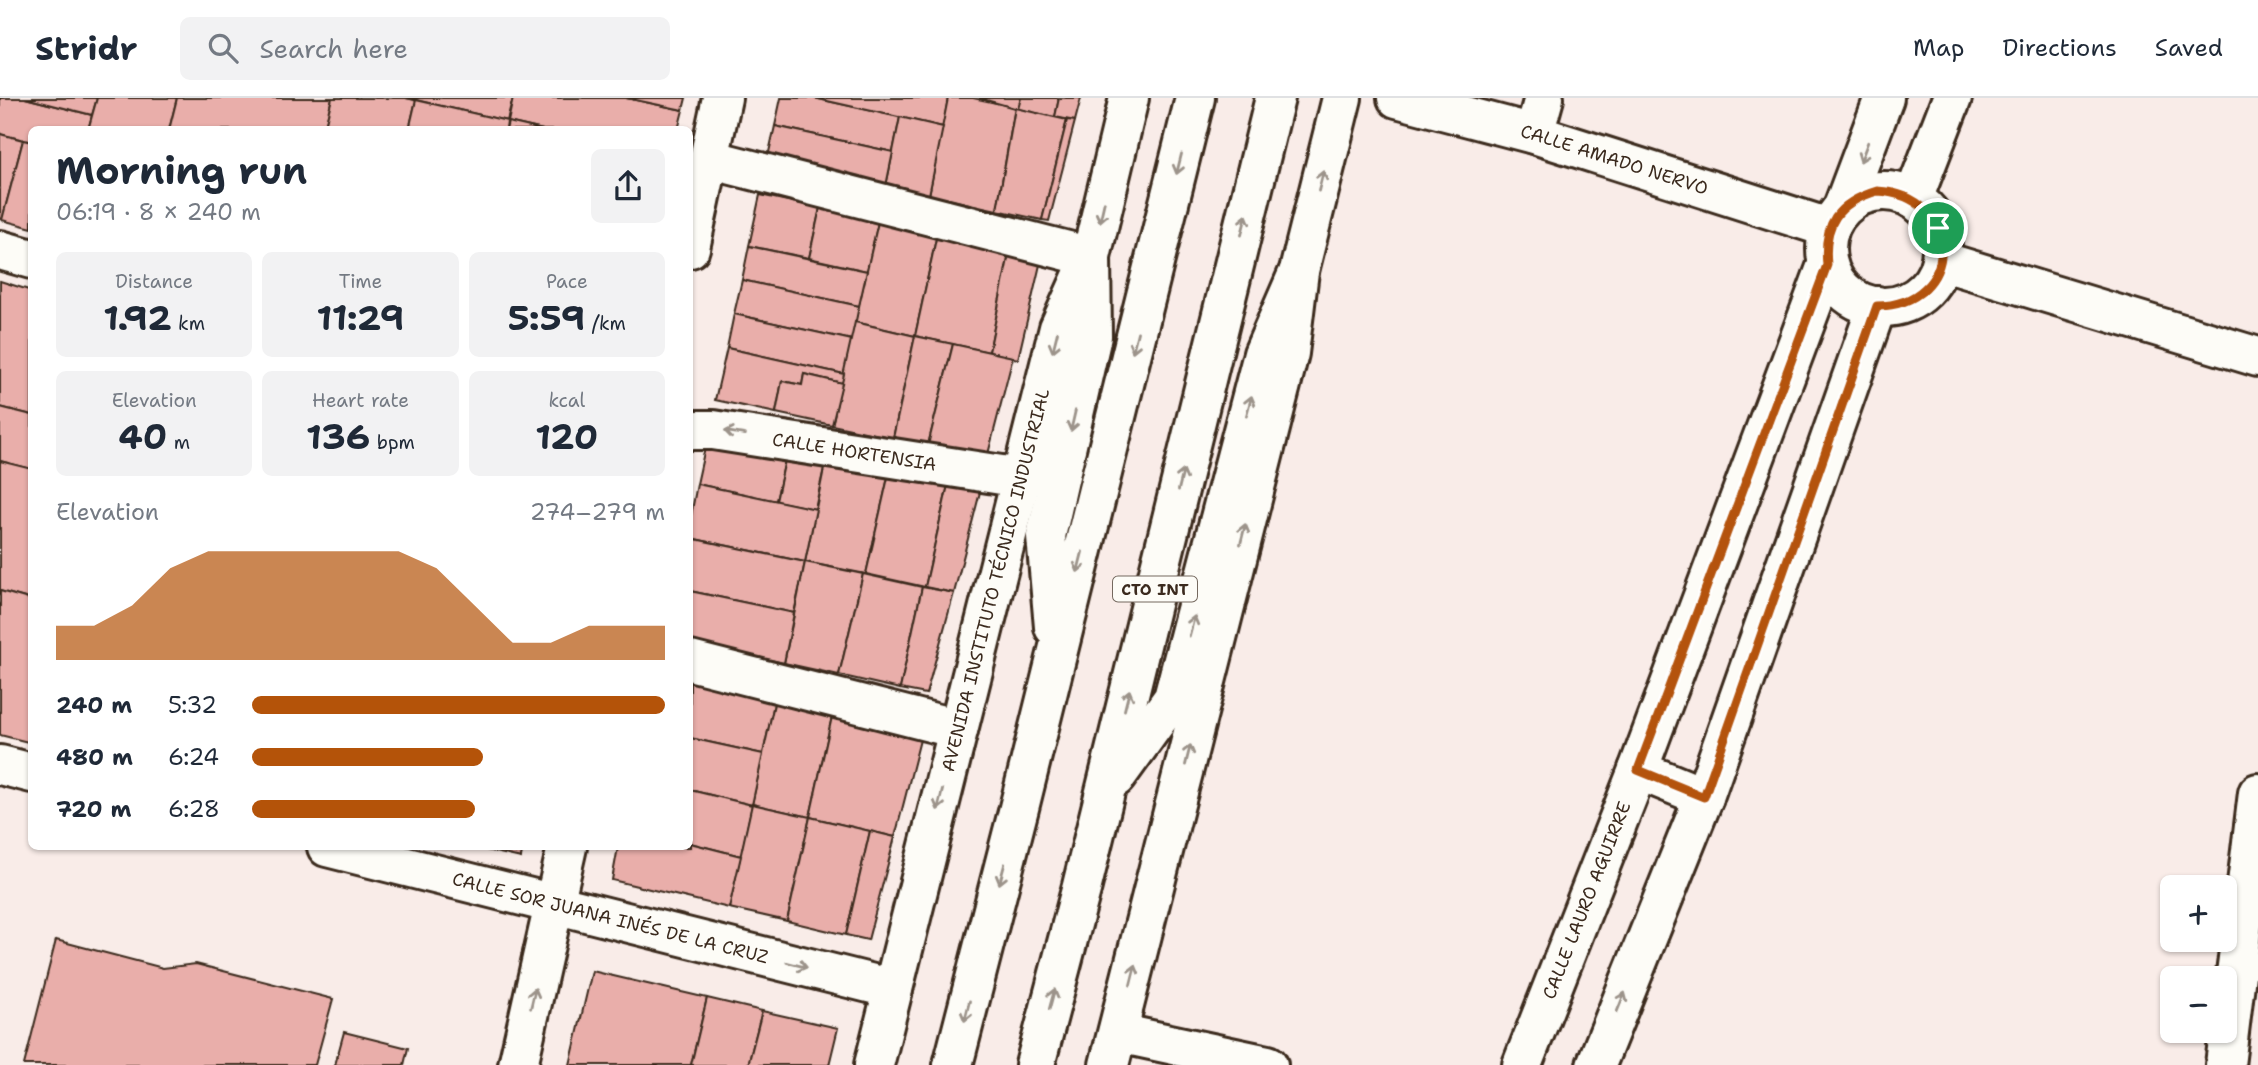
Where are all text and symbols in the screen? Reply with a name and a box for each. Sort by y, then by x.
search box [180,17,670,80]
text: Stridr [35,26,138,71]
icon: search [204,29,242,67]
text: Search here [260,31,408,66]
text: Map [1913,32,1964,64]
text: Directions [2002,32,2117,64]
text: Saved [2155,32,2223,64]
street label: CALLE AMADO NERVO [1518,119,1711,201]
one-way arrow [1856,141,1869,163]
text: Morning run [56,145,307,196]
button: share [591,149,665,223]
one-way arrow [1172,152,1185,175]
one-way arrow [1315,170,1328,193]
text: 06:19 · 8 × 240 m [56,197,261,227]
pin [1908,198,1968,258]
one-way arrow [1095,200,1108,223]
icon: arrive [1919,209,1957,247]
one-way arrow [1238,214,1251,237]
text: Distance [115,269,193,294]
text: Time [339,269,382,294]
text: Pace [546,269,588,294]
text: 1.92 [103,294,172,341]
text: 11:29 [317,294,404,341]
text: 5:59 [508,294,585,341]
text: km [172,311,205,336]
text: /km [585,311,626,336]
one-way arrow [1048,330,1061,353]
one-way arrow [1128,330,1141,352]
street label: AVENIDA INSTITUTO TÉCNICO INDUSTRIAL [936,386,1055,774]
text: Elevation [112,388,197,413]
text: Heart rate [312,388,409,413]
text: kcal [548,388,585,413]
one-way arrow [1243,395,1256,418]
one-way arrow [1065,409,1079,432]
text: 40 [118,413,167,460]
text: 136 [306,413,370,460]
text: 120 [535,413,598,460]
one-way arrow [724,427,747,440]
street label: CALLE HORTENSIA [771,427,938,477]
text: m [167,430,190,455]
text: bpm [370,430,415,455]
one-way arrow [1176,469,1189,491]
text: Elevation [56,497,159,527]
text: 274–279 m [530,497,665,527]
one-way arrow [1237,523,1250,546]
one-way arrow [1073,550,1086,573]
road number: CTO INT [1113,576,1197,602]
one-way arrow [1186,616,1199,638]
text: 240 m [56,690,132,720]
text: 5:32 [168,690,217,720]
one-way arrow [1121,690,1134,712]
text: 480 m [56,742,133,772]
text: 6:24 [168,742,219,772]
one-way arrow [1182,744,1195,767]
one-way arrow [933,789,946,811]
text: 720 m [56,794,132,824]
text: 6:28 [168,794,220,824]
street label: CALLE LAURO AGUIRRE [1537,798,1636,1003]
one-way arrow [995,862,1008,885]
street label: CALLE SOR JUANA INÉS DE LA CRUZ [450,867,771,969]
map controls [2160,875,2237,1043]
button: + [2160,875,2237,952]
one-way arrow [785,959,808,972]
one-way arrow [1127,964,1140,987]
button: − [2160,966,2237,1043]
one-way arrow [527,987,540,1010]
one-way arrow [1046,988,1059,1011]
one-way arrow [1616,991,1629,1013]
one-way arrow [960,1000,973,1022]

